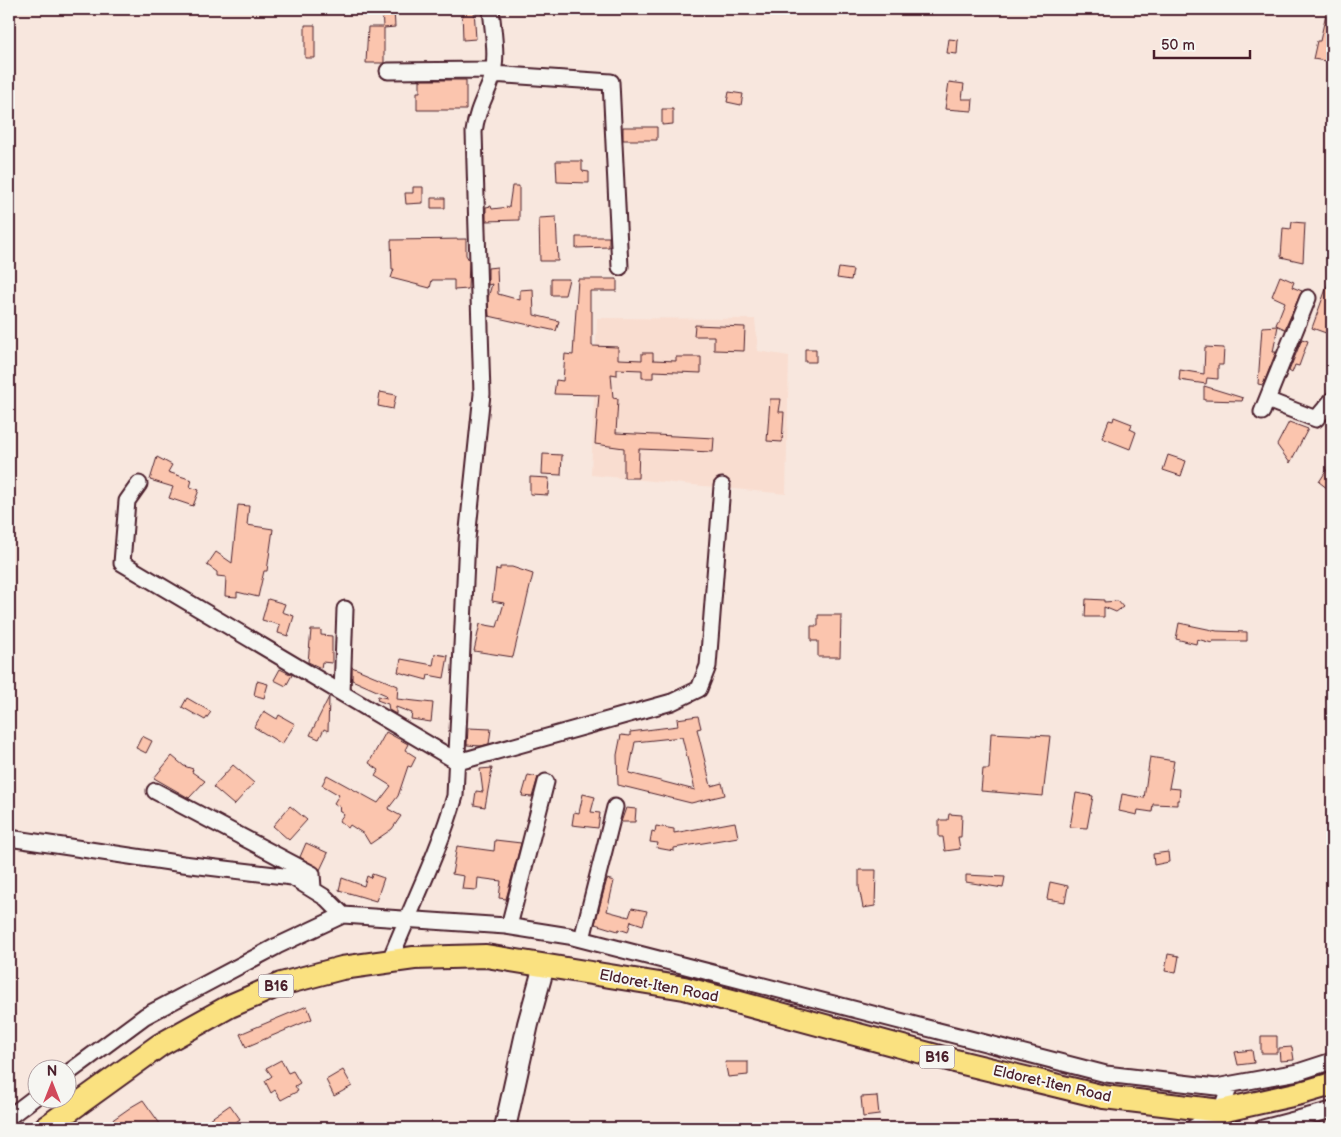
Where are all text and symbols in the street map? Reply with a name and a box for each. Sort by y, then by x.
scale bar [1154,28,1250,60]
text: 50 m [1161,36,1195,55]
street label: Eldoret-Iten Road [598,965,720,1007]
road number: B16 [258,974,294,998]
road number: B16 [920,1046,954,1068]
north arrow [28,1060,78,1110]
street label: Eldoret-Iten Road [991,1061,1113,1107]
text: N [47,1063,57,1080]

